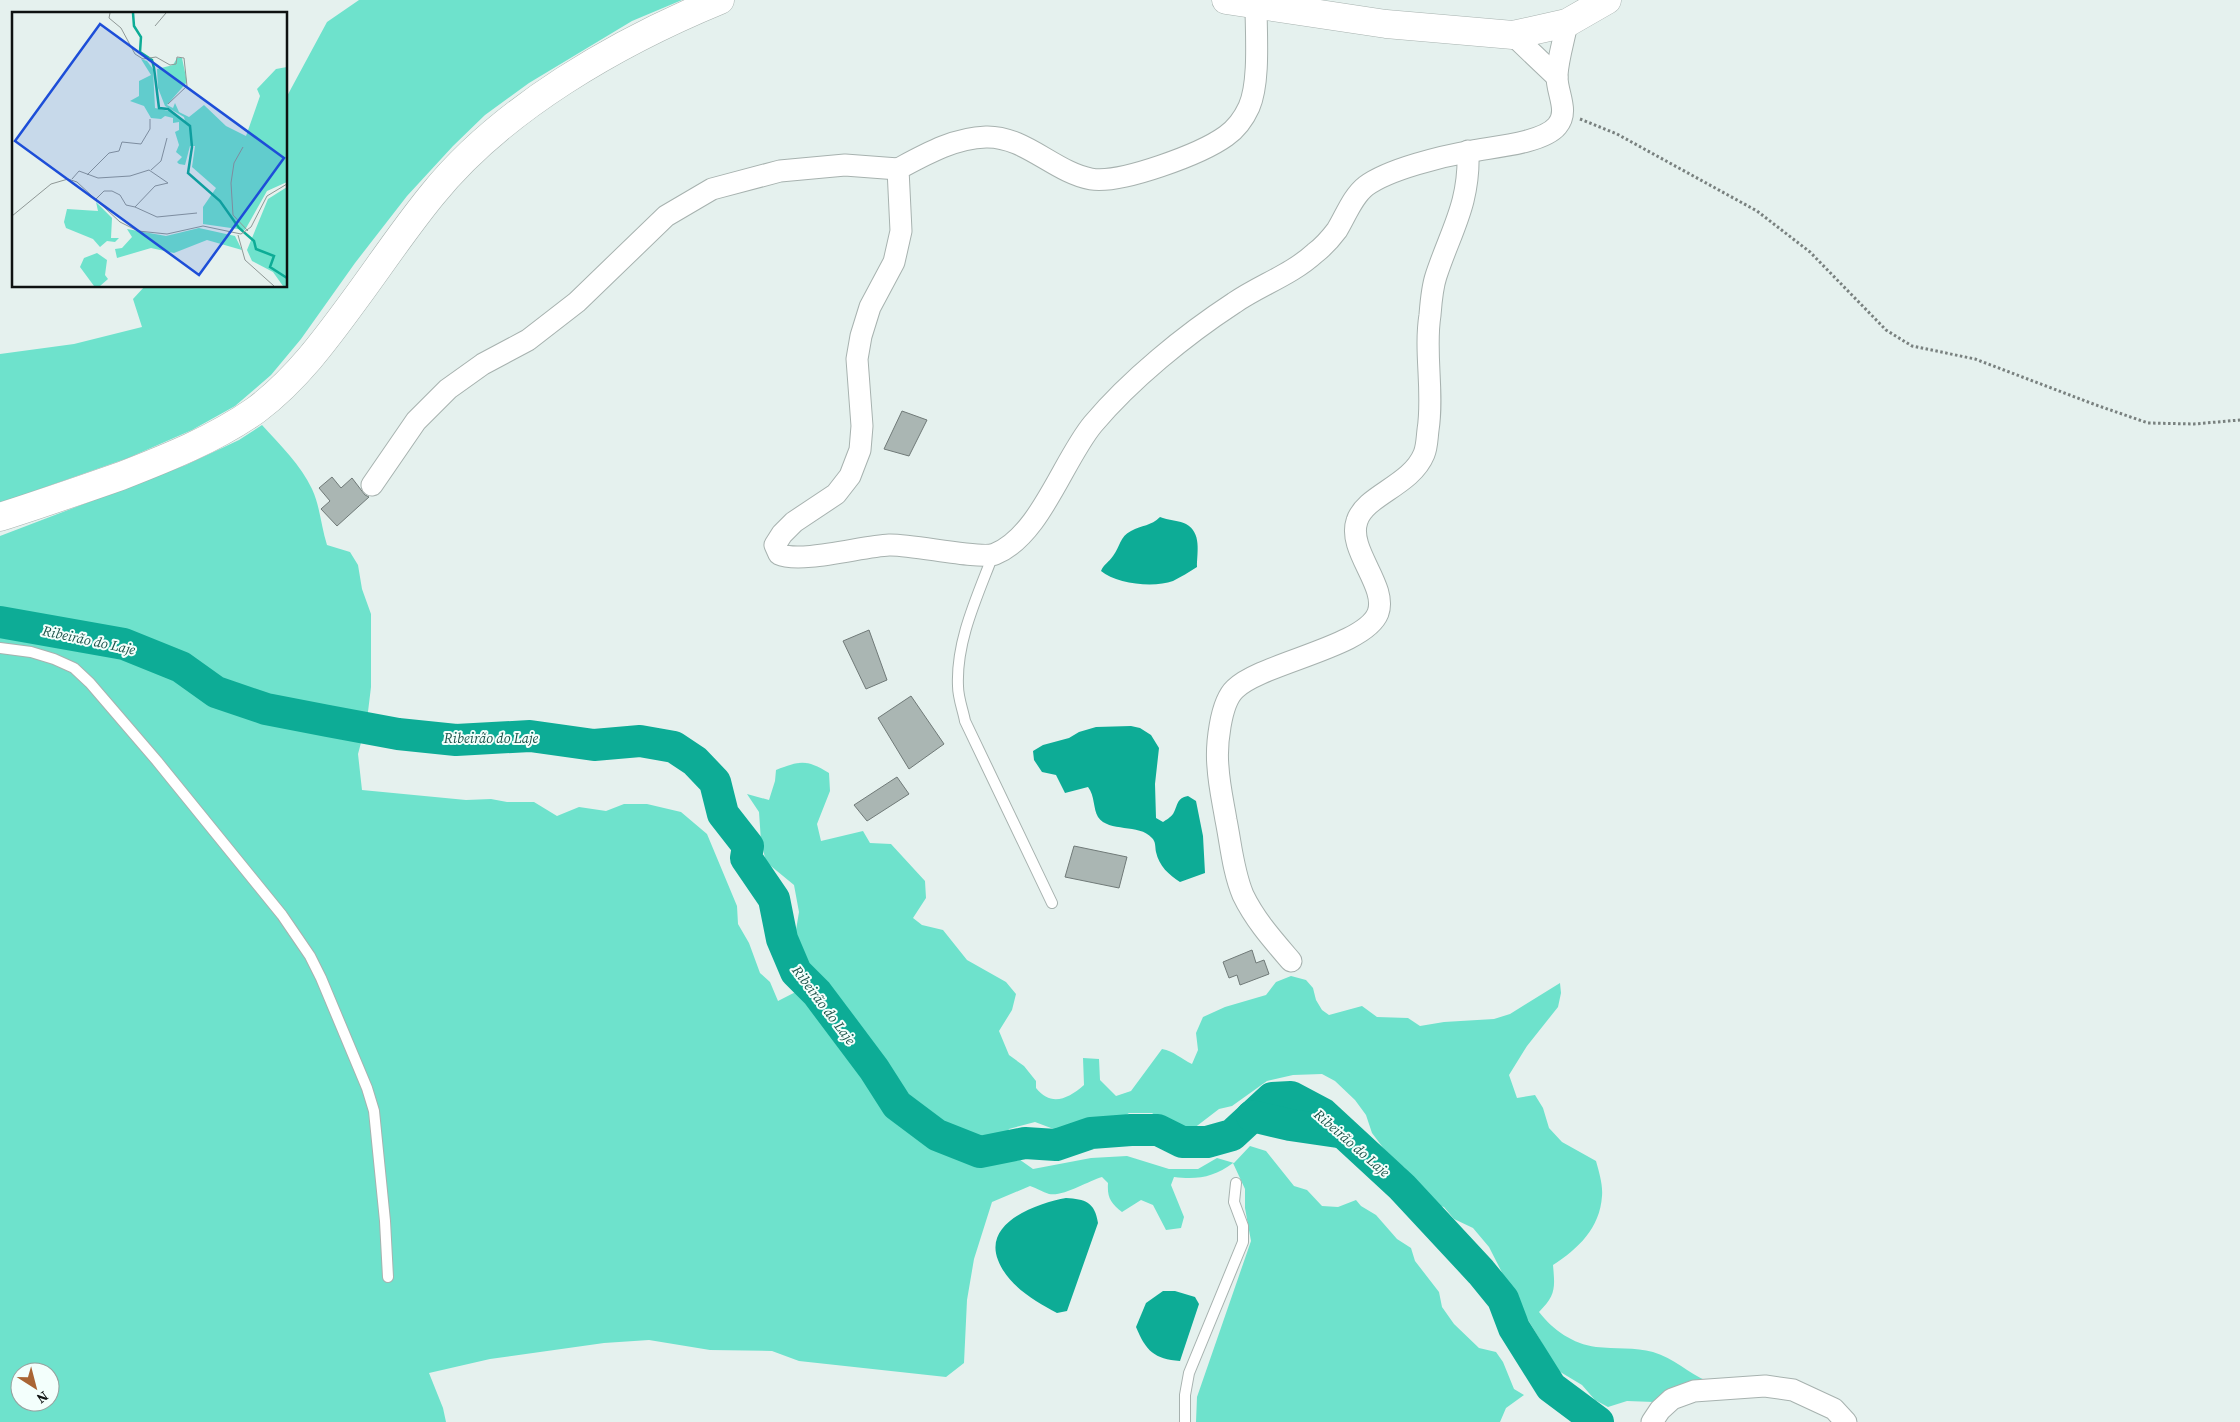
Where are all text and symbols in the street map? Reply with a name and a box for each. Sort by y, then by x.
inset map [12,12,288,288]
water label: Ribeirão do Laje [40,620,138,660]
water label: Ribeirão do Laje [443,728,539,748]
water label: Ribeirão do Laje [787,960,861,1049]
water label: Ribeirão do Laje [1309,1104,1394,1182]
north arrow [10,1362,60,1412]
text: N [33,1386,53,1409]

